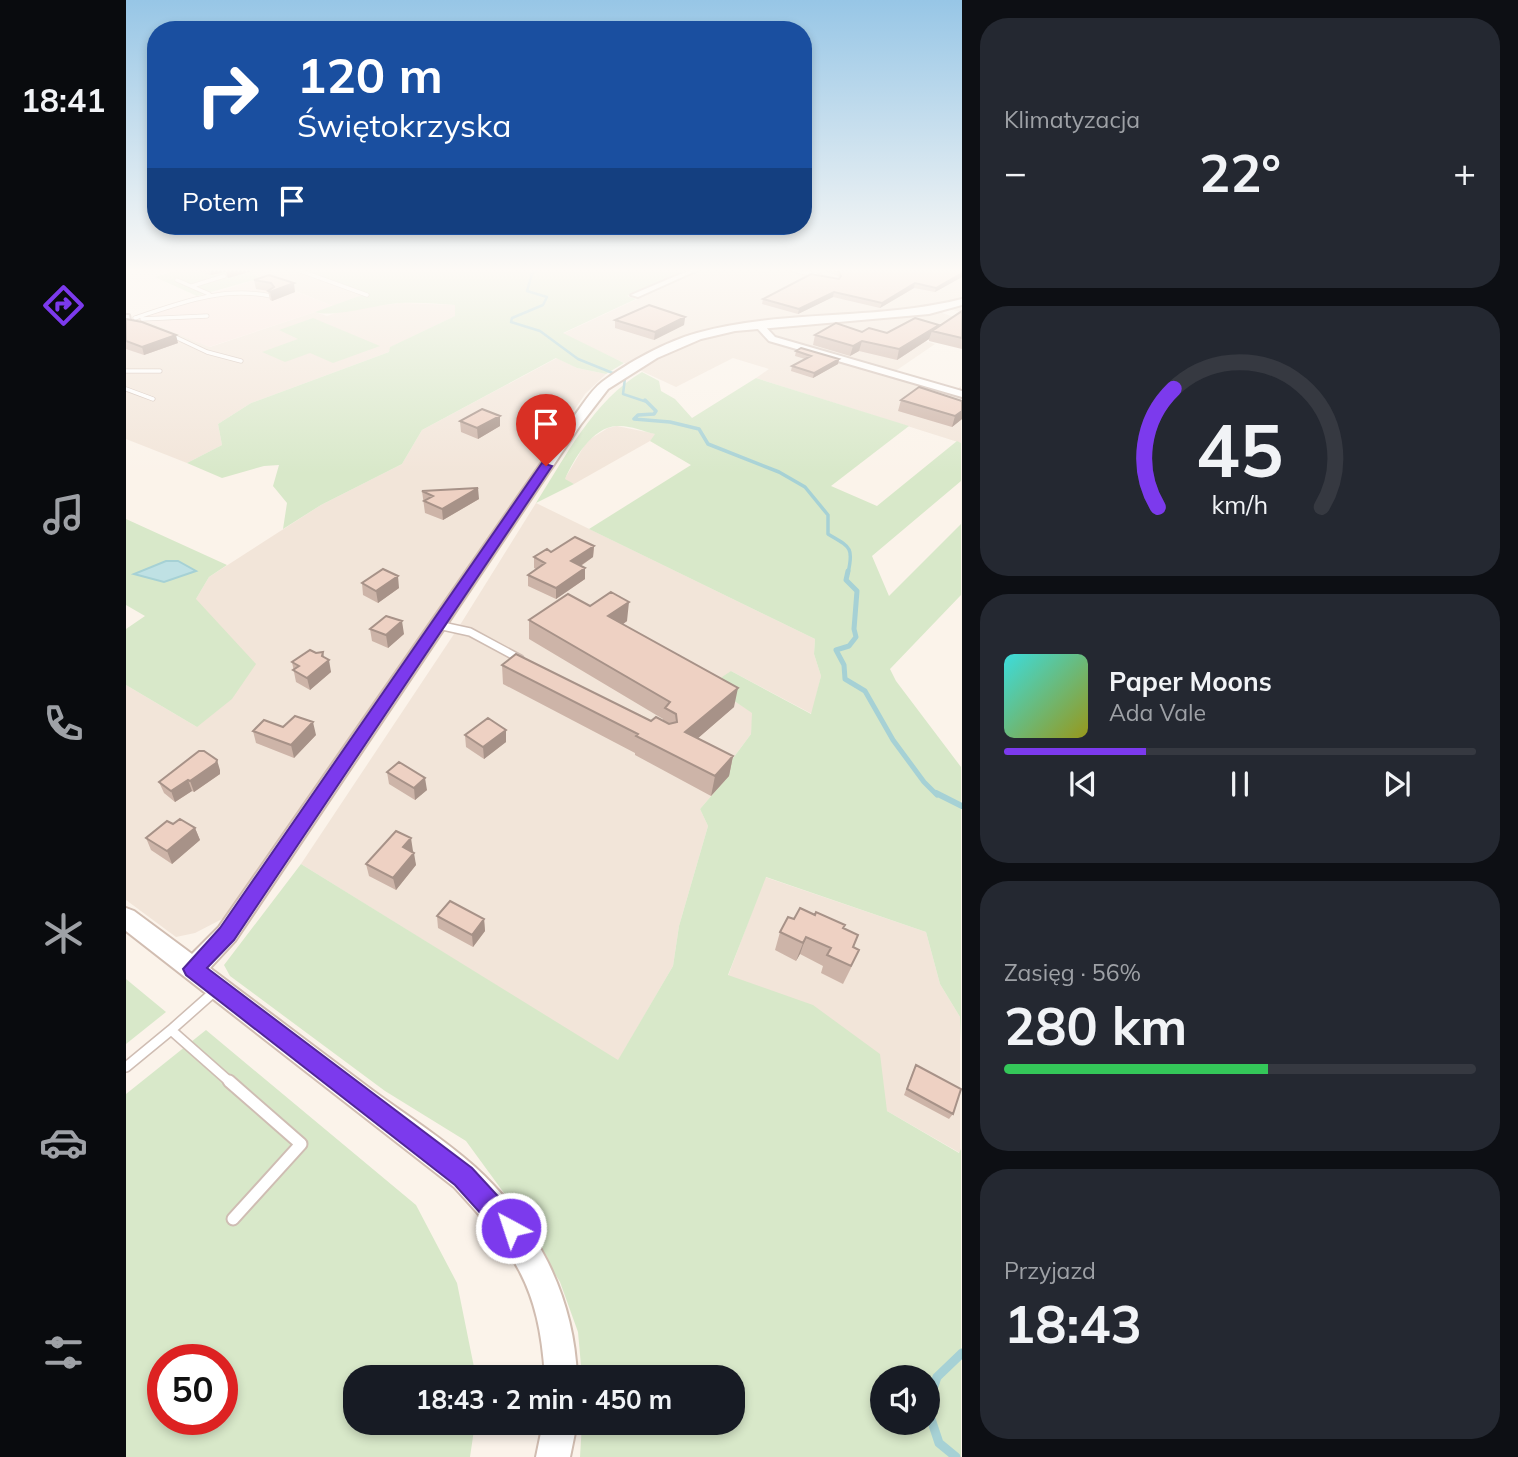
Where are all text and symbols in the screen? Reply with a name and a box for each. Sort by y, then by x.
text: 120 m [297,44,443,105]
icon: right [182,49,273,140]
text: 18:41 [21,80,105,120]
text: Świętokrzyska [297,105,511,145]
text: Klimatyzacja [1004,105,1140,134]
text: 22° [1199,140,1281,205]
text: − [1004,148,1027,196]
text: + [1453,148,1476,196]
icon: arrive [273,182,311,220]
text: Potem [182,185,259,218]
icon: directions [39,281,88,330]
pin [516,394,576,466]
text: 45 [1196,404,1284,495]
icon: arrive [527,405,565,443]
text: km/h [1212,488,1268,519]
icon: music [39,490,88,539]
text: Paper Moons [1109,665,1272,698]
text: Ada Vale [1109,698,1206,727]
icon: phone [39,699,88,748]
icon: previous [1064,765,1102,803]
icon: pause [1221,765,1259,803]
icon: next [1378,765,1416,803]
icon: climate [39,909,88,958]
text: Zasięg · 56% [1004,958,1141,987]
text: 280 km [1004,993,1187,1058]
icon: car [39,1118,88,1167]
position arrow [474,1191,548,1265]
text: Przyjazd [1004,1256,1096,1285]
text: 18:43 [1004,1291,1142,1356]
icon: filters [39,1328,88,1377]
speed limit sign: 50 [147,1344,238,1435]
map controls [870,1365,940,1435]
button: sound [870,1365,940,1435]
text: 18:43 · 2 min · 450 m [416,1383,672,1416]

